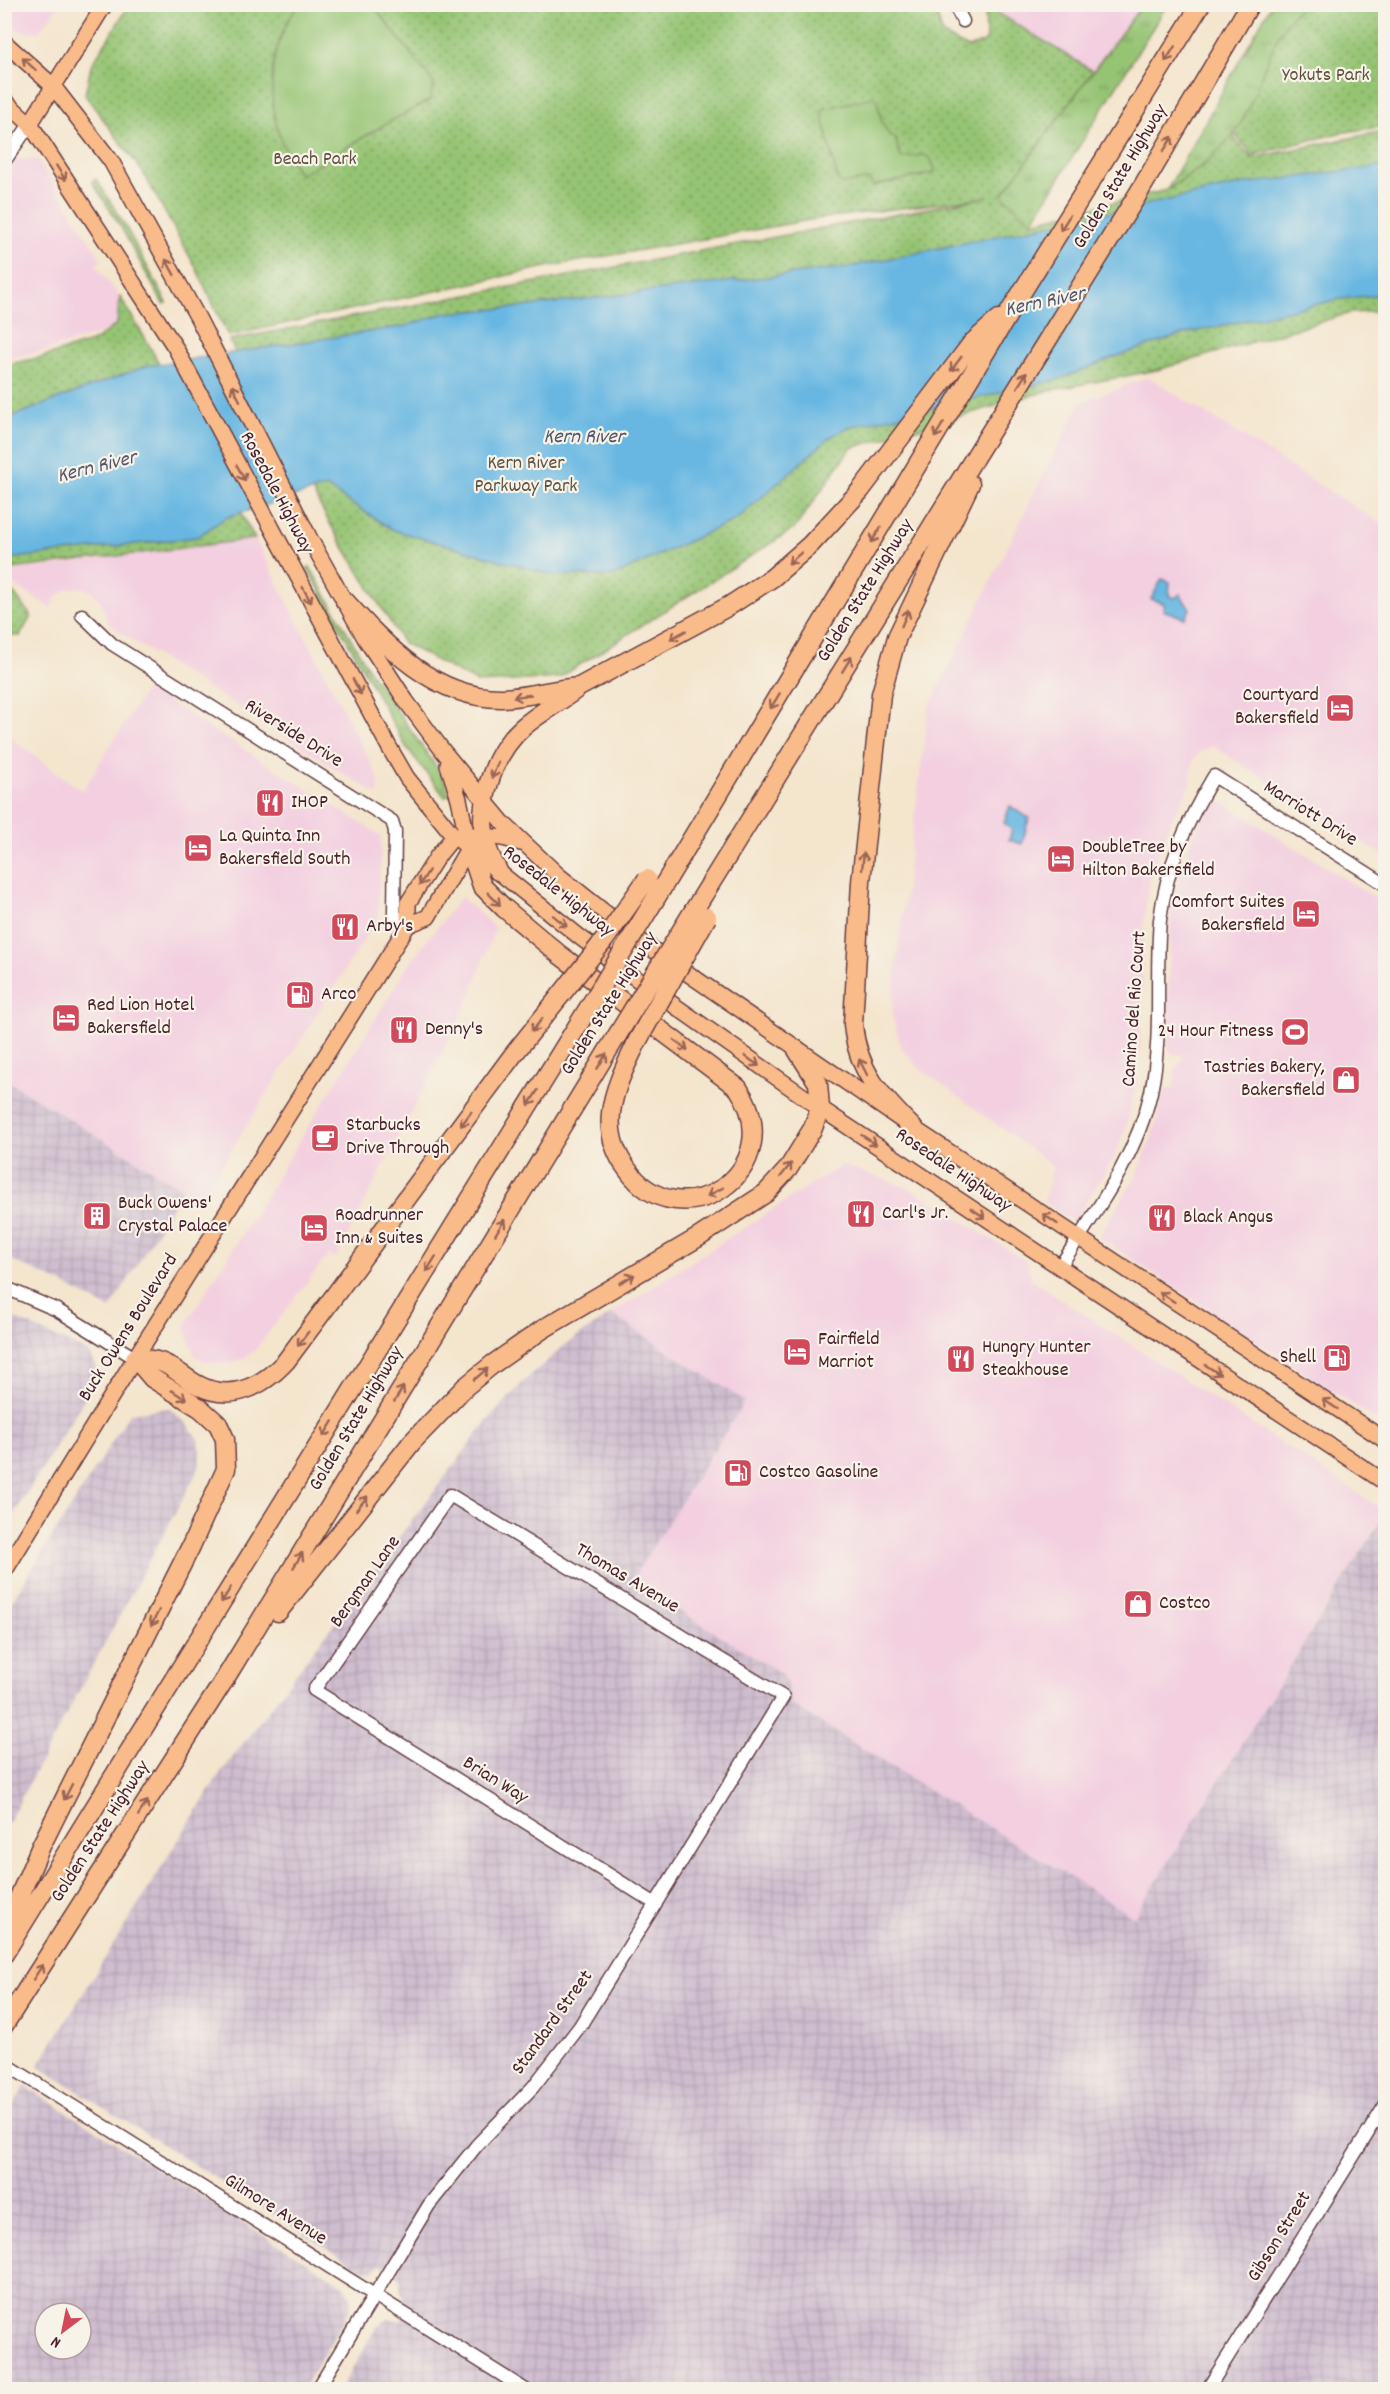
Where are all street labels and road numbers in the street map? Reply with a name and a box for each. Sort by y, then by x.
street label: Golden State Highway [1067,99,1176,255]
street label: Rosedale Highway [232,427,320,560]
street label: Golden State Highway [811,513,922,668]
street label: Riverside Drive [238,693,348,775]
street label: Marriott Drive [1257,774,1363,854]
street label: Rosedale Highway [496,839,620,945]
street label: Golden State Highway [555,926,666,1081]
street label: Camino del Rio Court [1116,930,1154,1088]
street label: Rosedale Highway [889,1122,1018,1221]
street label: Buck Owens Boulevard [72,1249,186,1407]
street label: Golden State Highway [303,1341,412,1497]
street label: Bergman Lane [324,1530,408,1634]
street label: Thomas Avenue [570,1537,684,1621]
street label: Brian Way [457,1750,534,1813]
street label: Golden State Highway [45,1755,158,1909]
street label: Standard Street [505,1965,601,2081]
street label: Gilmore Avenue [218,2167,332,2253]
street label: Gibson Street [1241,2186,1319,2288]

